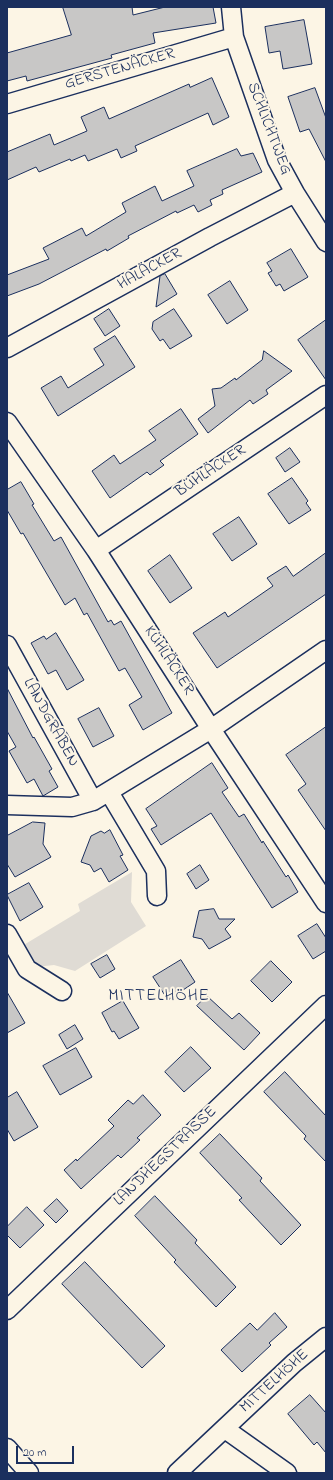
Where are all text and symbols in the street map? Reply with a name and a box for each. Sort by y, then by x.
street label: GERSTENÄCKER [63,45,177,95]
street label: SCHLICHTWEG [242,80,294,178]
street label: HALÄCKER [115,245,185,295]
street label: BÜHLÄCKER [172,441,250,503]
street label: KÜHLÄCKER [139,623,197,699]
street label: LANDGRABEN [18,675,82,771]
district label: MITTELHÖHE [108,987,210,1007]
street label: LANDHEGSTRASSE [111,1103,221,1211]
street label: MITTELHÖHE [237,1346,313,1418]
scale bar [18,1438,76,1464]
text: 20 m [23,1444,46,1462]

